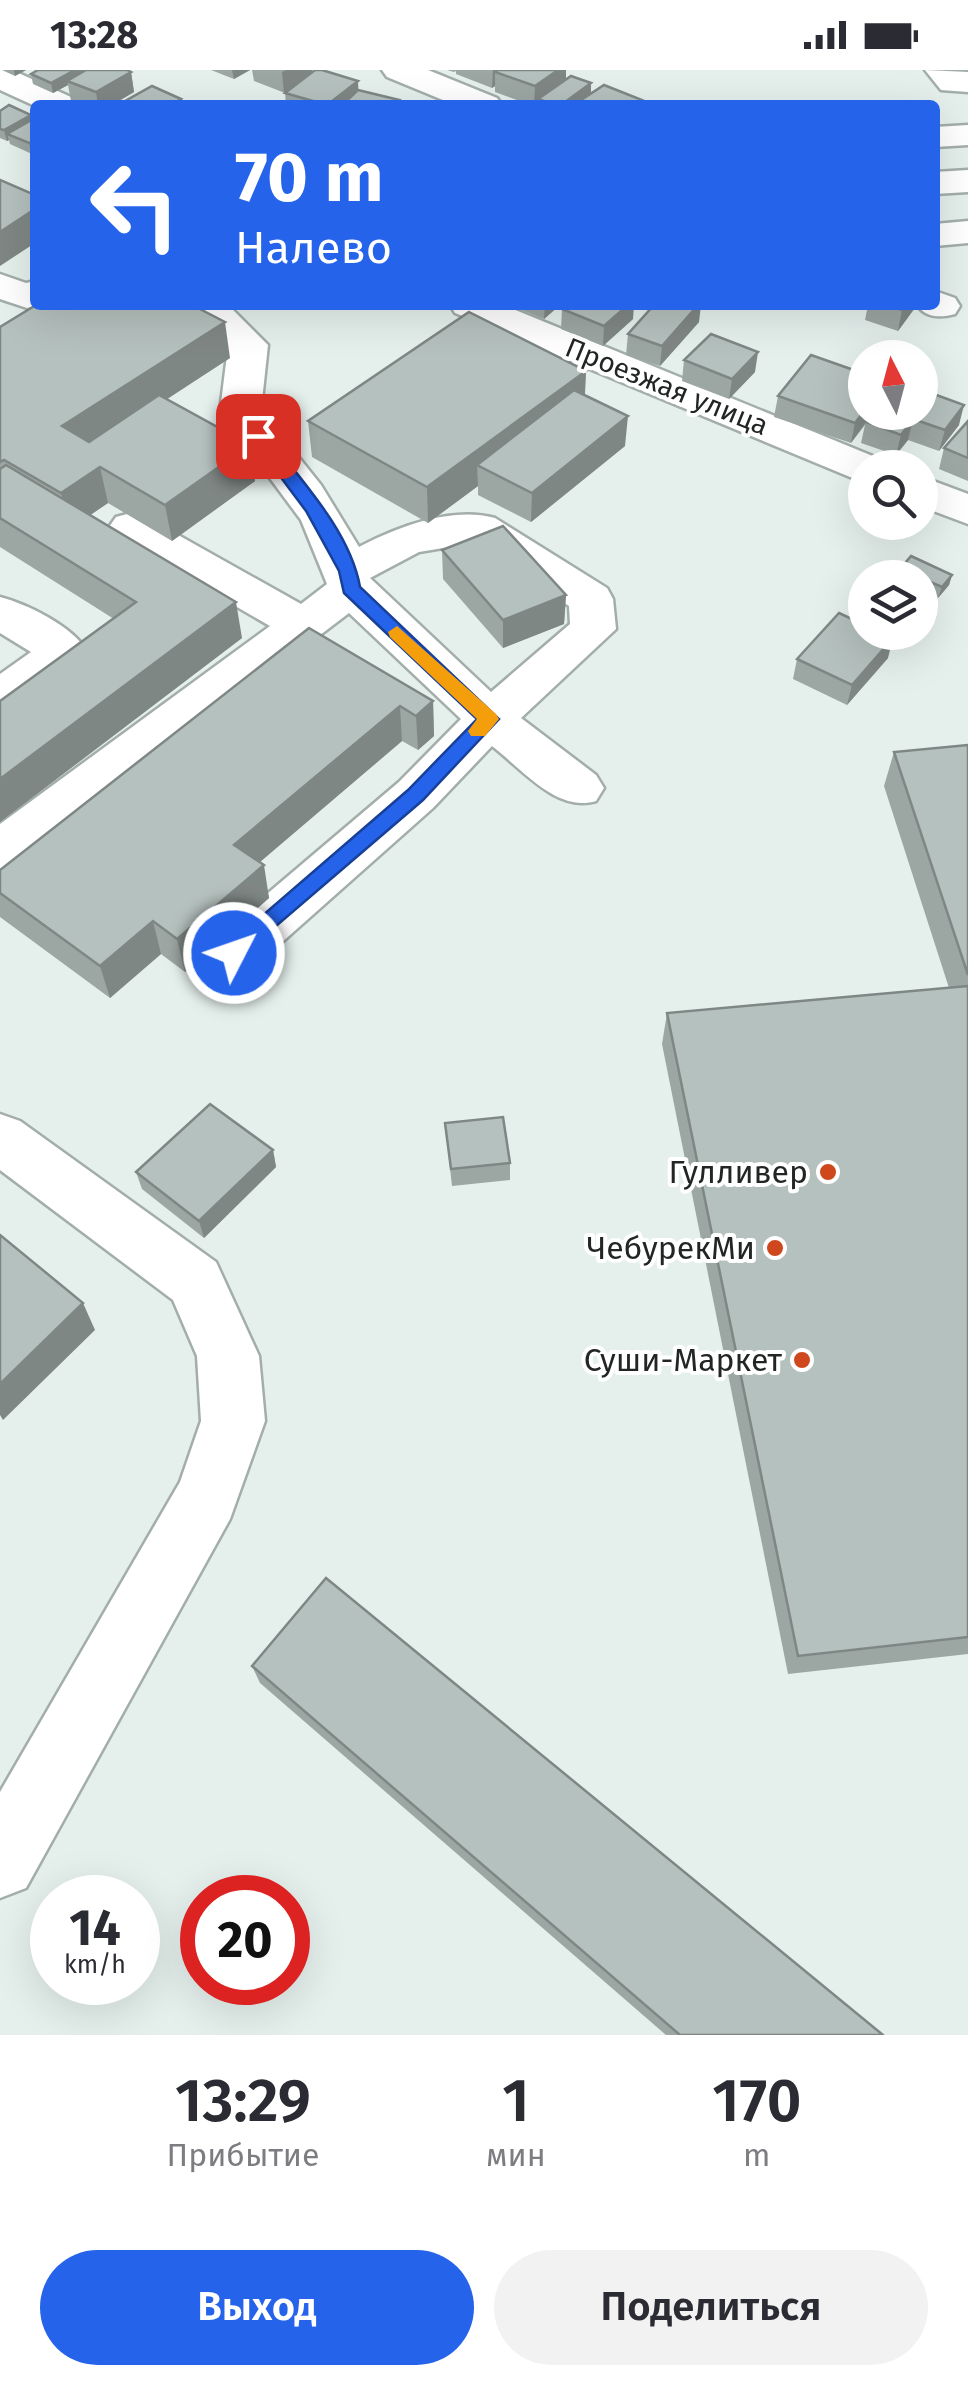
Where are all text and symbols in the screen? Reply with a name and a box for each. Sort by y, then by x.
text: 13:28 [50,12,138,58]
text: 70 m [235,136,384,220]
icon: left [70,140,200,270]
text: Налево [235,221,392,275]
street label: Проезжая улица [561,331,773,442]
north arrow [848,340,938,430]
map controls [848,340,938,650]
pin [216,394,301,479]
icon: arrive [231,409,286,464]
button: search [848,450,938,540]
button: layers [848,560,938,650]
position arrow [182,901,286,1005]
place label: Гулливер [668,1153,808,1191]
marker: Гулливер [817,1161,839,1183]
place label: ЧебурекМи [587,1229,755,1267]
marker: ЧебурекМи [764,1237,786,1259]
place label: Суши-Маркет [584,1341,783,1379]
marker: Суши-Маркет [791,1349,813,1371]
speed limit sign: 20 [180,1875,310,2005]
text: 14 [69,1898,121,1958]
text: km/h [64,1950,126,1980]
text: 13:29 [175,2065,311,2137]
text: 1 [502,2065,530,2137]
text: 170 [712,2065,801,2137]
text: Прибытие [167,2136,319,2174]
text: мин [486,2136,546,2174]
text: m [743,2136,771,2174]
button: Выход [40,2250,474,2365]
button: Поделиться [494,2250,928,2365]

